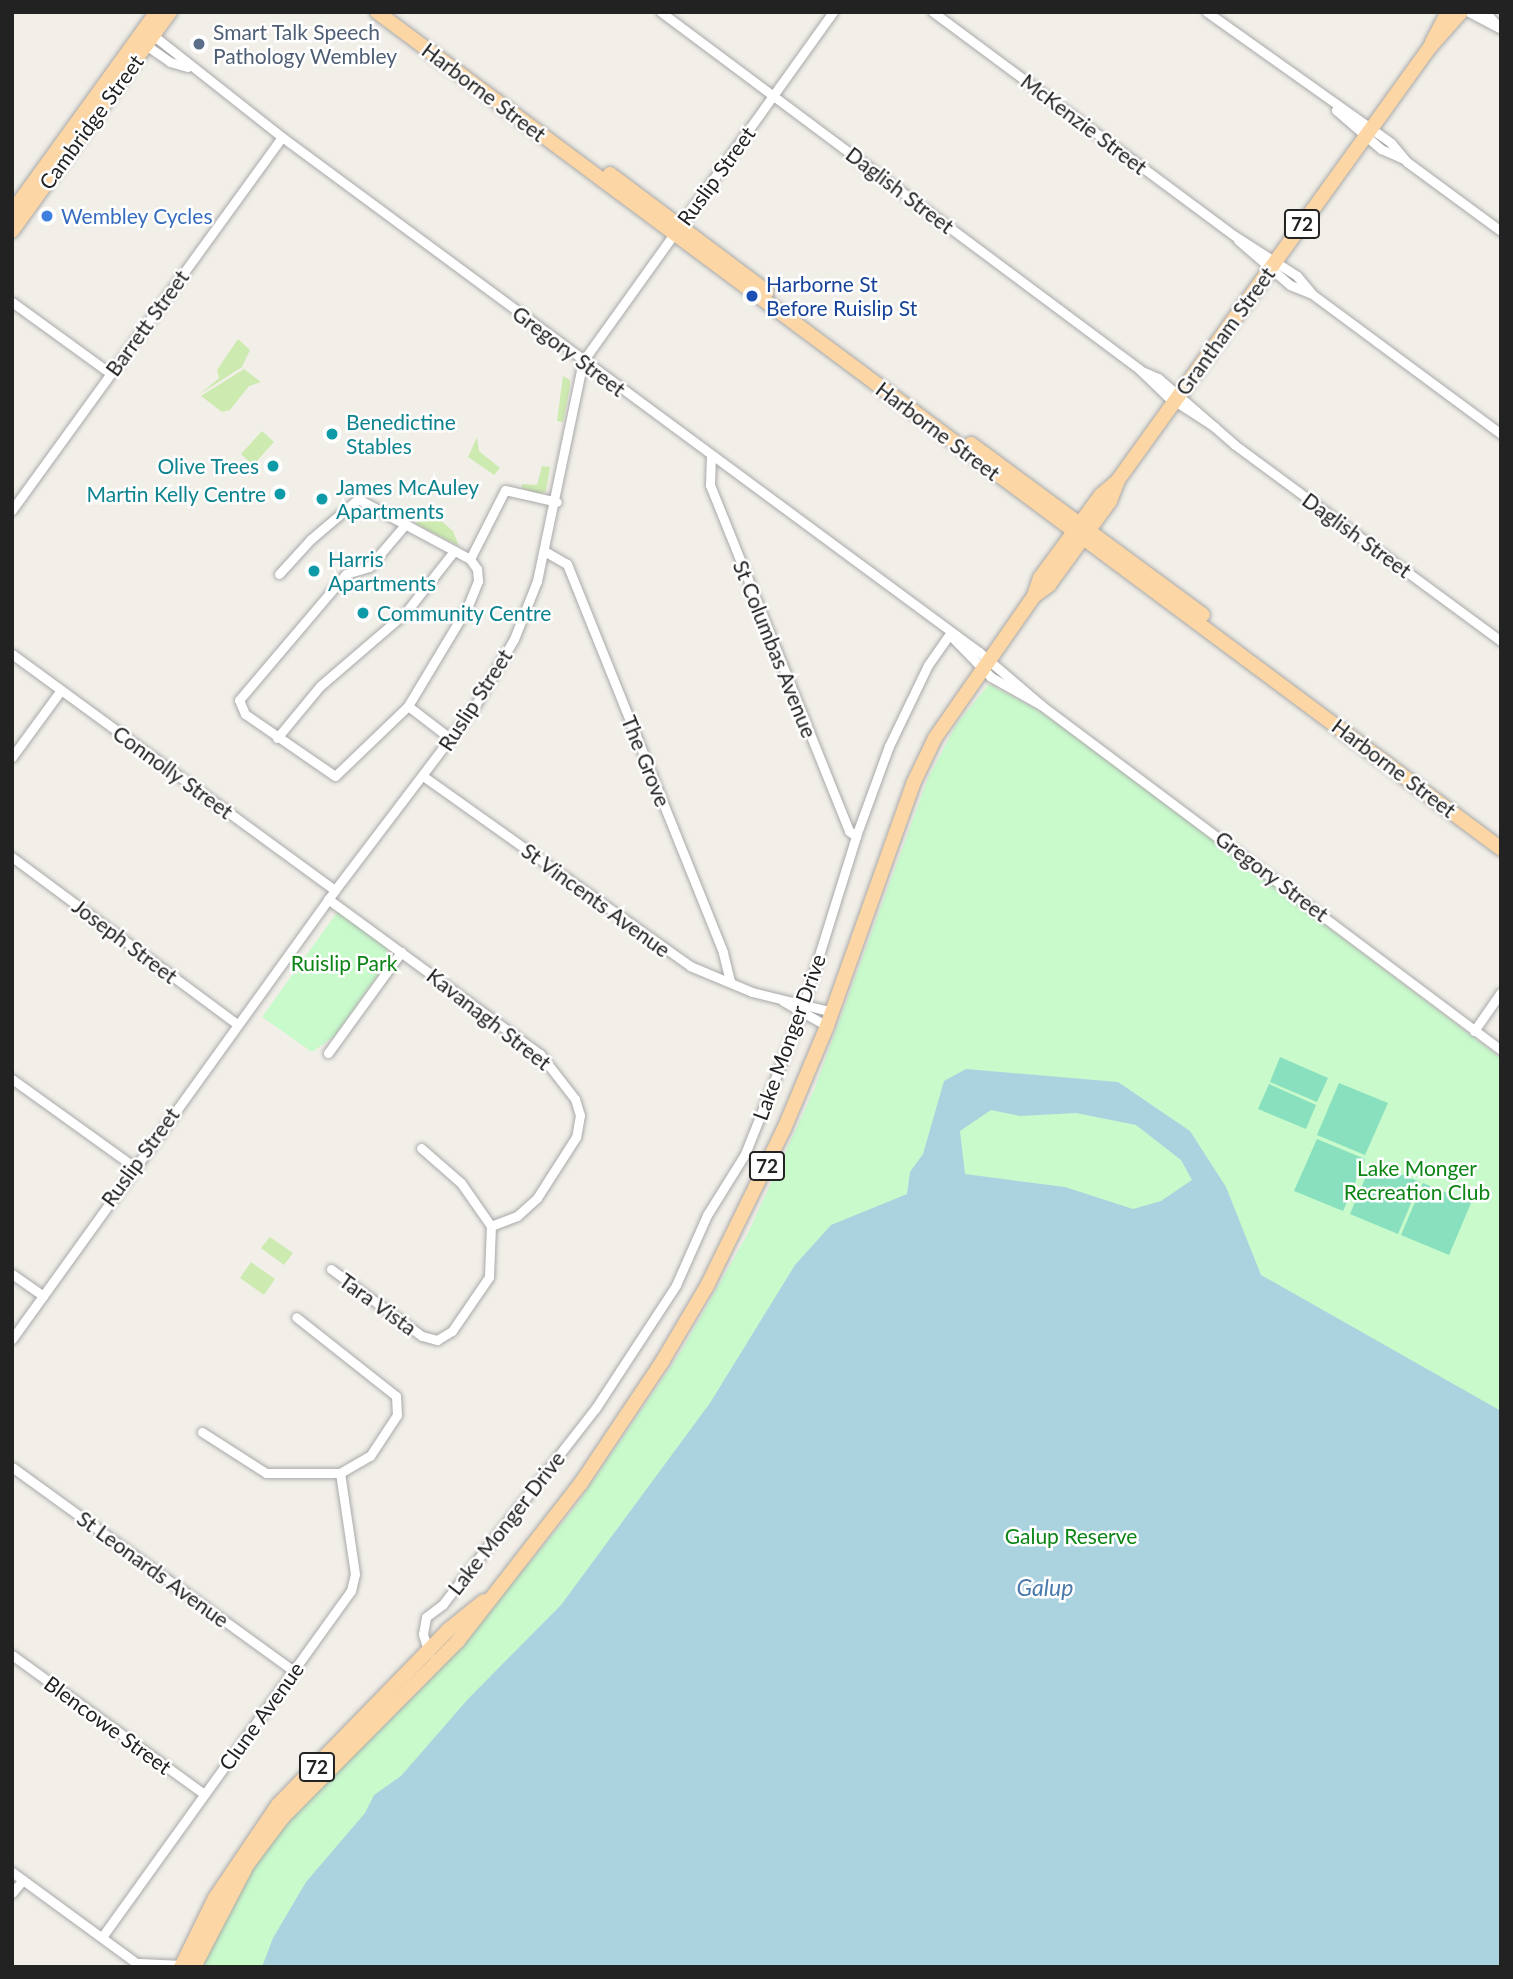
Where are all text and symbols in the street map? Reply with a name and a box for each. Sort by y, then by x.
place label: Smart Talk Speech Pathology Wembley [213,19,398,69]
marker: Smart Talk Speech Pathology Wembley [191,36,207,52]
street label: Harborne Street [417,37,551,147]
street label: Cambridge Street [34,50,148,194]
street label: McKenzie Street [1016,68,1152,180]
street label: Ruslip Street [672,122,760,230]
street label: Daglish Street [841,141,959,239]
place label: Wembley Cycles [61,203,213,229]
marker: Wembley Cycles [39,208,55,224]
road number: 72 [1283,208,1321,240]
street label: Grantham Street [1170,262,1280,400]
street label: Barrett Street [100,265,194,381]
place label: Harborne St Before Ruislip St [766,271,917,321]
marker: Harborne St Before Ruislip St [744,288,760,304]
street label: Gregory Street [507,300,631,402]
street label: Harborne Street [871,376,1005,486]
place label: Benedictine Stables [346,409,456,459]
marker: Benedictine Stables [324,426,340,442]
place label: Olive Trees [157,453,259,479]
marker: Olive Trees [265,458,281,474]
place label: James McAuley Apartments [336,474,479,524]
place label: Martin Kelly Centre [86,481,266,507]
marker: Martin Kelly Centre [272,486,288,502]
street label: Daglish Street [1298,487,1416,583]
marker: James McAuley Apartments [314,491,330,507]
place label: Harris Apartments [328,546,436,596]
street label: St Columbas Avenue [728,556,822,742]
marker: Harris Apartments [306,563,322,579]
place label: Community Centre [377,600,552,626]
marker: Community Centre [355,605,371,621]
street label: Ruslip Street [433,645,517,755]
street label: The Grove [616,712,676,810]
street label: Harborne Street [1327,713,1461,823]
street label: Connolly Street [108,720,238,824]
street label: Gregory Street [1210,825,1334,927]
street label: St Vincents Avenue [516,837,676,963]
street label: Joseph Street [68,893,182,989]
park label: Ruislip Park [291,950,397,976]
street label: Lake Monger Drive [747,950,831,1124]
street label: Kavanagh Street [422,963,556,1075]
street label: Ruslip Street [96,1103,184,1211]
road number: 72 [748,1150,786,1182]
park label: Lake Monger Recreation Club [1344,1155,1490,1205]
street label: Tara Vista [334,1267,422,1341]
street label: Lake Monger Drive [442,1446,570,1600]
street label: St Leonards Avenue [72,1505,234,1633]
park label: Galup Reserve [1005,1523,1137,1549]
water label: Galup [1017,1573,1073,1601]
street label: Clune Avenue [213,1657,309,1775]
street label: Blencowe Street [40,1670,176,1780]
road number: 72 [298,1751,336,1782]

